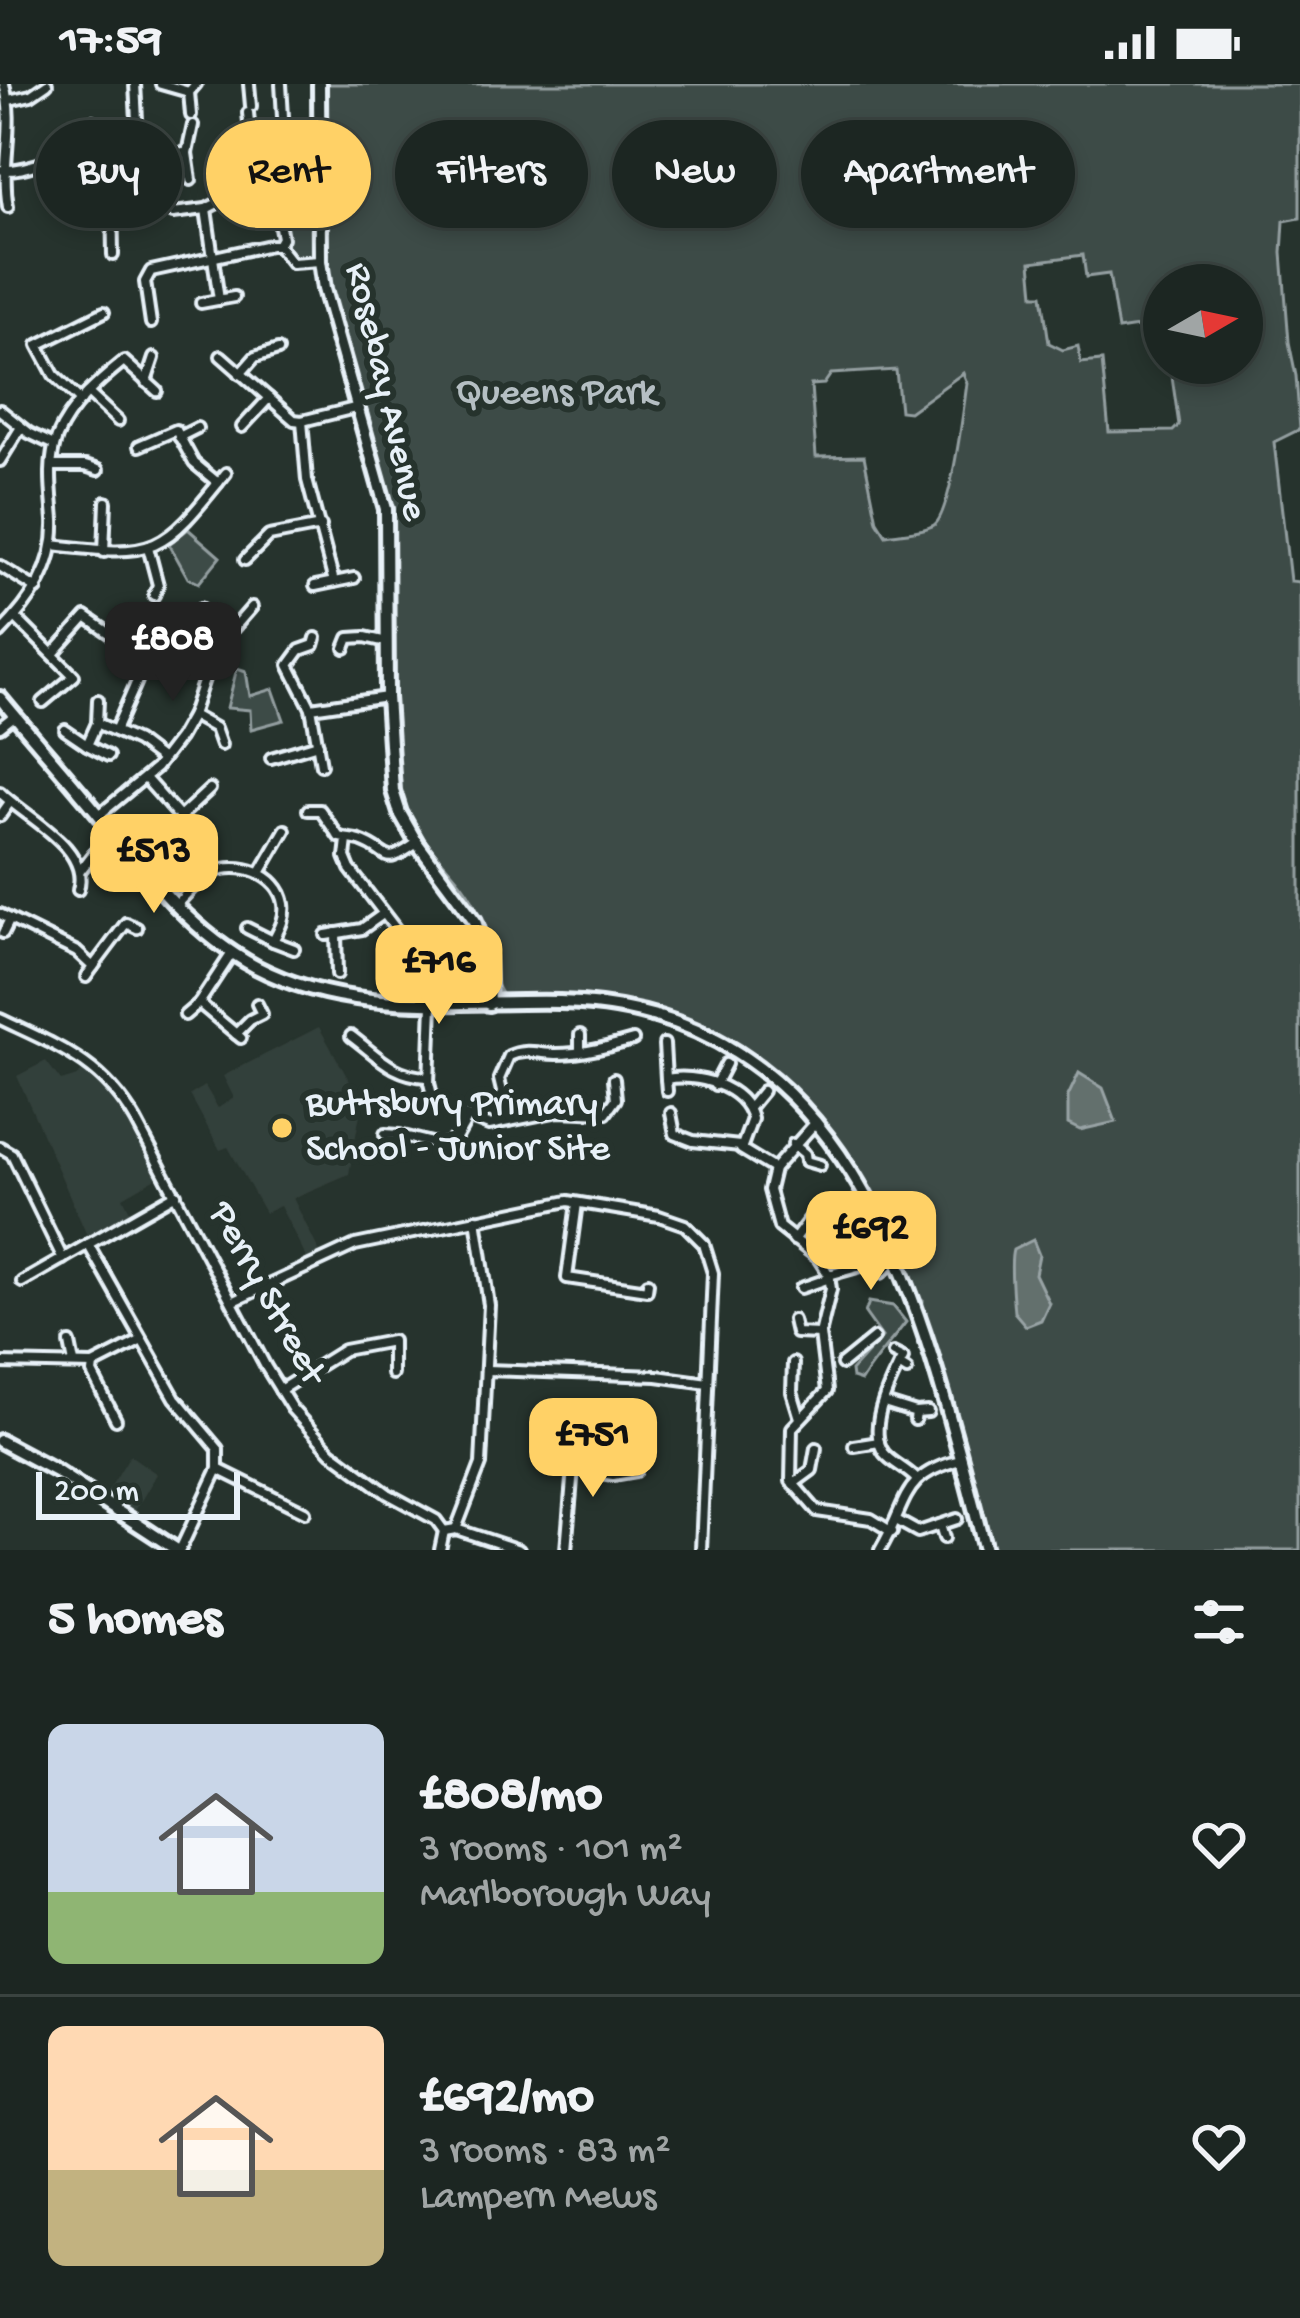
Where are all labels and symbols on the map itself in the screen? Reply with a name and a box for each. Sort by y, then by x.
street label: Rosebay Avenue [332,259,436,526]
north arrow [1143,264,1263,384]
park label: Queens Park [455,372,660,418]
pin: £808 [102,602,244,704]
pin: £513 [83,814,225,916]
pin: £716 [368,925,510,1027]
place label: Buttsbury Primary School - Junior Site [305,1083,611,1174]
marker: Buttsbury Primary School - Junior Site [269,1115,295,1141]
pin: £692 [800,1191,942,1293]
street label: Perry Street [195,1193,335,1396]
pin: £751 [522,1398,664,1500]
scale bar [36,1466,240,1519]

